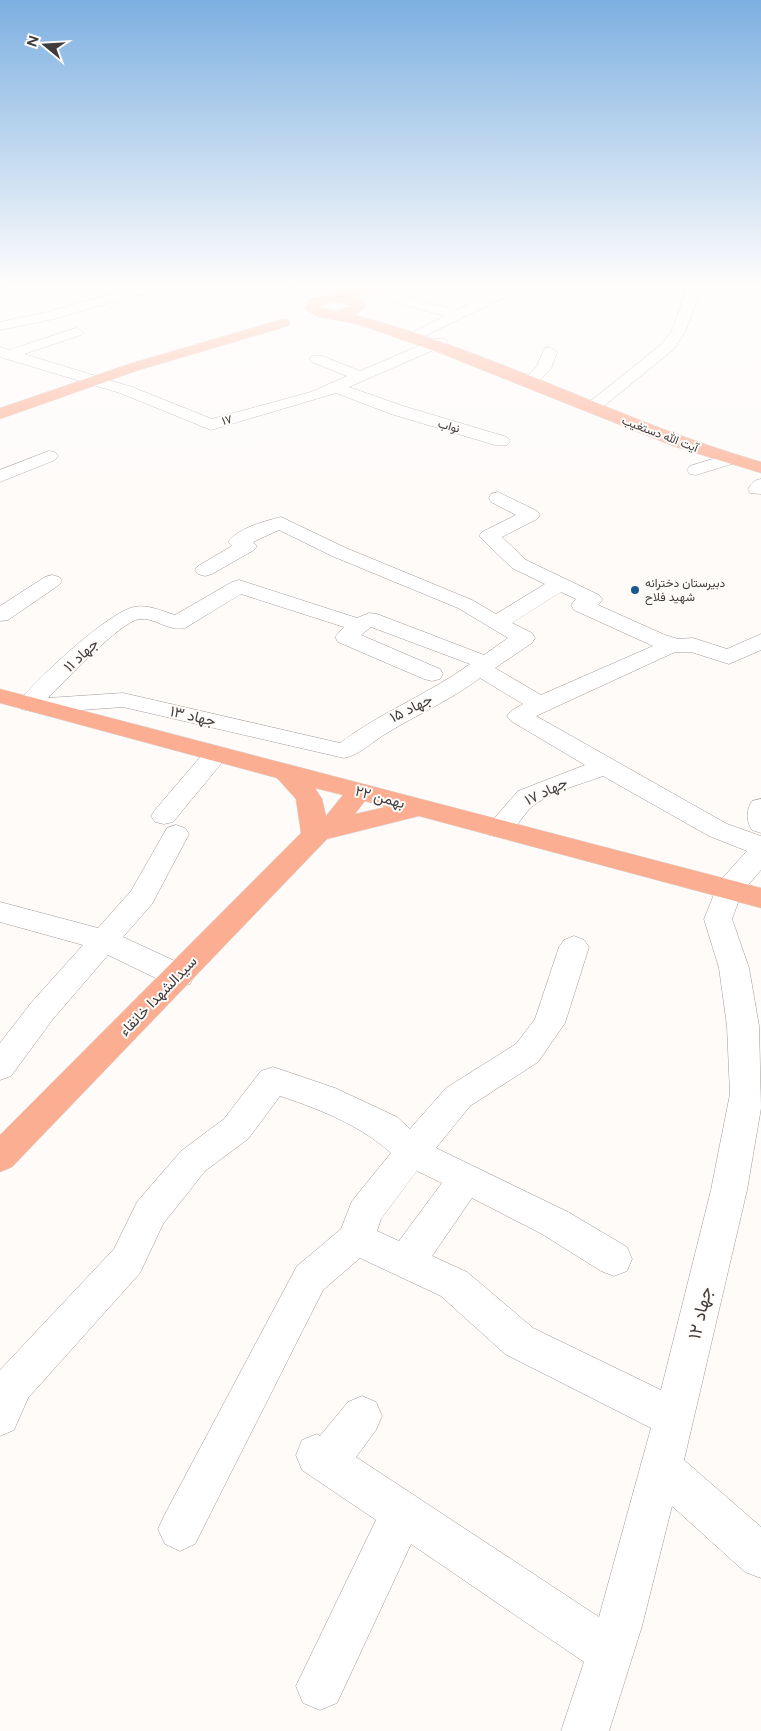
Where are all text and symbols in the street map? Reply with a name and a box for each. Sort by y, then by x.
north arrow [20,20,70,70]
text: N [23,33,43,49]
street label: ۱۷ [220,412,234,428]
street label: آیت الله دستغیب [620,413,701,455]
street label: نواب [436,416,461,437]
place label: دبیرستان دخترانه شهید فلاح [645,576,726,606]
marker: دبیرستان دخترانه شهید فلاح [629,584,641,596]
street label: جهاد ۱۱ [60,634,102,676]
street label: جهاد ۱۵ [387,690,435,726]
street label: جهاد ۱۳ [168,702,218,730]
street label: جهاد ۱۷ [522,773,570,809]
street label: ۲۲ بهمن [353,782,407,813]
street label: سیدالشهدا خانقاء [115,952,201,1040]
street label: جهاد ۱۲ [683,1284,717,1342]

